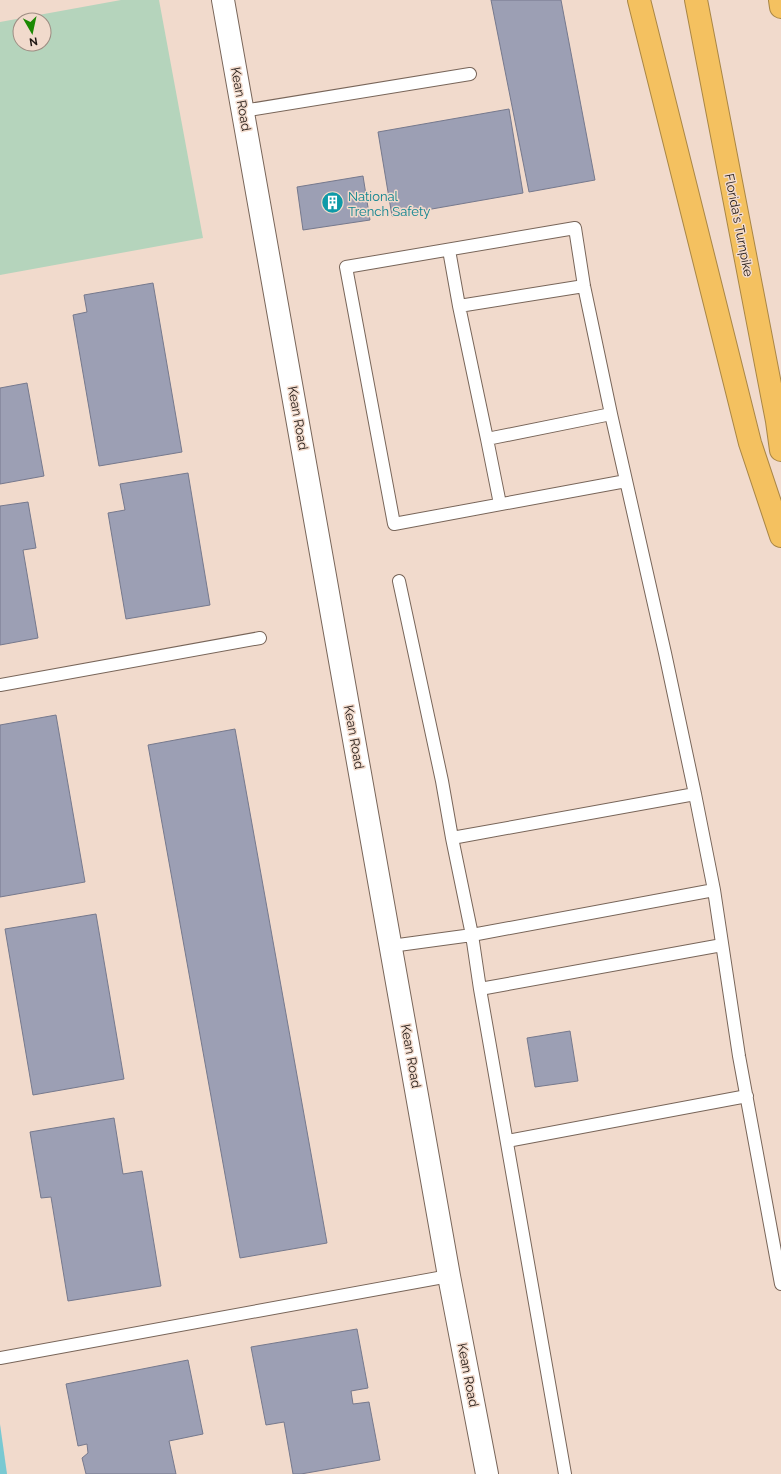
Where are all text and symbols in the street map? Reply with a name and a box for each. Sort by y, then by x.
north arrow [12,12,52,52]
text: N [28,34,39,48]
street label: Kean Road [228,66,254,132]
street label: Florida's Turnpike [722,172,756,278]
place label: National Trench Safety [348,189,430,219]
building icon: National Trench Safety [320,190,346,216]
street label: Kean Road [285,385,311,451]
street label: Kean Road [341,704,367,770]
street label: Kean Road [398,1023,424,1089]
street label: Kean Road [454,1342,482,1408]

